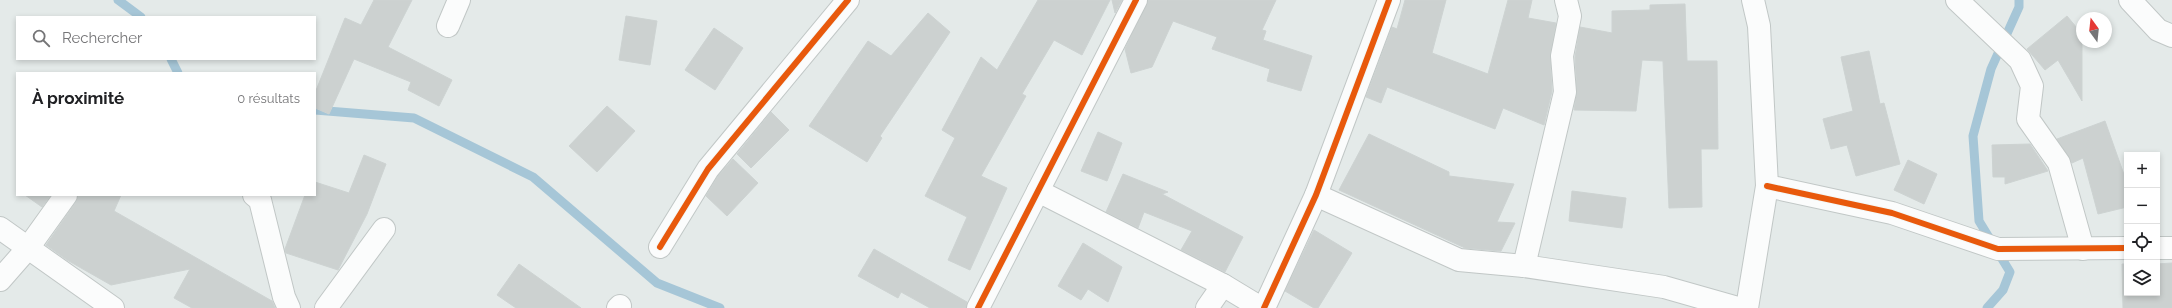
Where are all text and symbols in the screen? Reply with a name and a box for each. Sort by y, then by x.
north arrow [2076,12,2112,48]
search box [16,16,316,60]
icon: search [30,27,52,49]
text: Rechercher [62,29,142,47]
text: À proximité [32,88,124,108]
text: 0 résultats [237,91,300,106]
map controls [2124,152,2160,296]
button: + [2124,152,2160,188]
button: − [2124,188,2160,224]
button: locate [2124,224,2160,260]
button: layers [2124,260,2160,296]

